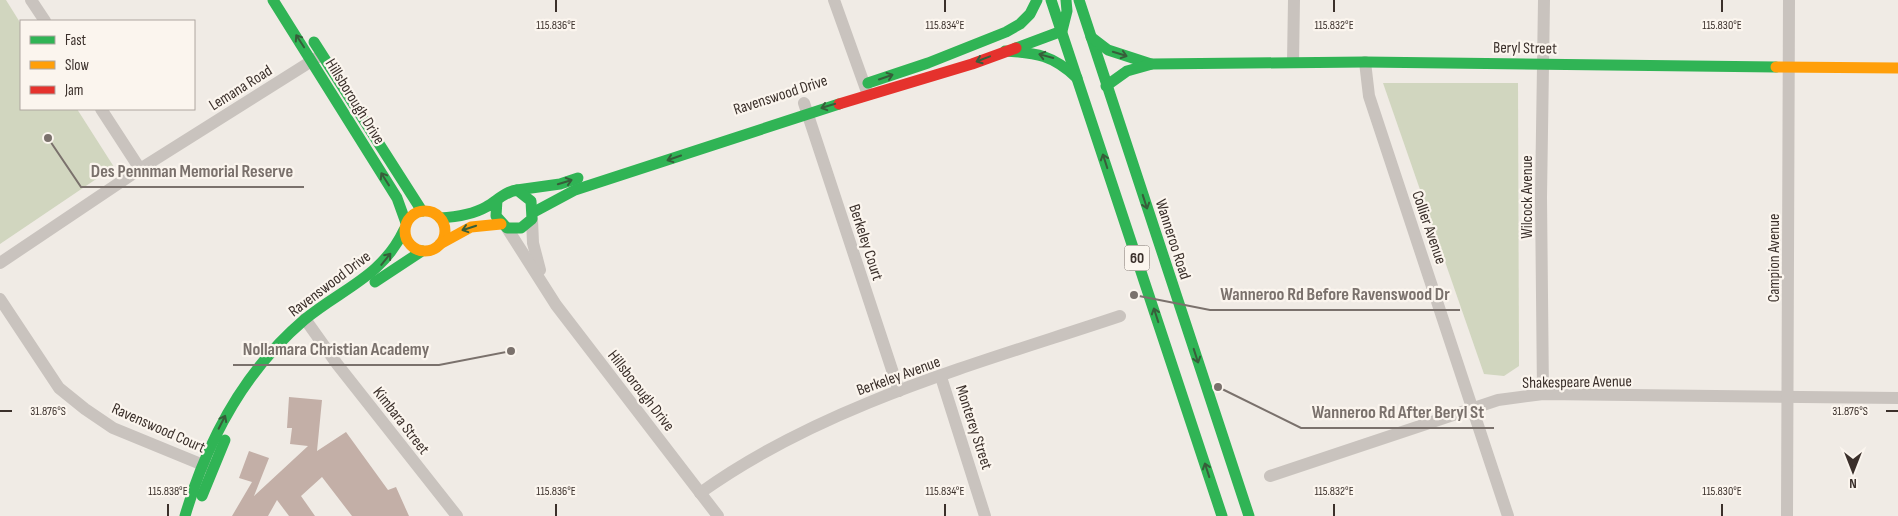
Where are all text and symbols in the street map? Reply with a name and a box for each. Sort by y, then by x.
text: 115.836°E [536,18,576,33]
text: 115.834°E [926,18,964,33]
text: 115.832°E [1314,18,1354,33]
text: 115.830°E [1702,18,1742,33]
legend [20,20,195,110]
text: Fast [65,31,87,50]
one-way arrow [294,35,304,49]
street label: Beryl Street [1493,38,1557,59]
one-way arrow [1112,50,1127,59]
one-way arrow [1038,51,1054,60]
street label: Hillsborough Drive [321,55,389,148]
one-way arrow [976,55,991,65]
text: Slow [65,56,89,75]
street label: Lemana Road [206,61,276,115]
street label: Ravenswood Drive [731,71,830,120]
one-way arrow [877,72,893,81]
text: Jam [64,81,83,100]
one-way arrow [820,102,836,112]
callout: Des Pennman Memorial Reserve [81,154,304,187]
one-way arrow [666,154,682,164]
one-way arrow [1100,154,1109,169]
street label: Wilcock Avenue [1518,155,1537,239]
text: Des Pennman Memorial Reserve [91,161,293,182]
one-way arrow [380,173,390,187]
one-way arrow [557,177,573,187]
street label: Collier Avenue [1407,188,1450,267]
one-way arrow [1141,194,1150,210]
street label: Wanneroo Road [1151,197,1194,282]
street label: Berkeley Court [844,202,887,283]
street label: Campion Avenue [1765,214,1784,302]
one-way arrow [462,224,477,233]
road number: 60 [1124,246,1150,270]
street label: Ravenswood Drive [285,247,375,321]
one-way arrow [381,253,392,266]
callout: Wanneroo Rd Before Ravenswood Dr [1210,277,1460,310]
text: Wanneroo Rd Before Ravenswood Dr [1220,284,1450,305]
one-way arrow [1151,308,1160,324]
callout: Nollamara Christian Academy [233,332,439,365]
text: Nollamara Christian Academy [243,339,430,360]
street label: Hillsborough Drive [603,347,678,435]
one-way arrow [1192,348,1202,364]
street label: Berkeley Avenue [854,353,943,400]
street label: Shakespeare Avenue [1522,372,1632,393]
street label: Monterey Street [951,383,996,472]
street label: Kimbara Street [369,384,433,458]
callout: Wanneroo Rd After Beryl St [1301,395,1494,428]
street label: Ravenswood Court [109,399,208,458]
text: Wanneroo Rd After Beryl St [1312,402,1484,423]
text: 31.876°S [30,404,66,419]
text: 31.876°S [1832,404,1868,419]
one-way arrow [218,415,227,430]
north arrow [1828,446,1878,496]
one-way arrow [1201,462,1211,478]
text: N [1849,475,1857,492]
text: 115.838°E [148,484,188,499]
text: 115.836°E [536,484,576,499]
text: 115.834°E [926,484,964,499]
text: 115.832°E [1314,484,1354,499]
text: 115.830°E [1702,484,1742,499]

